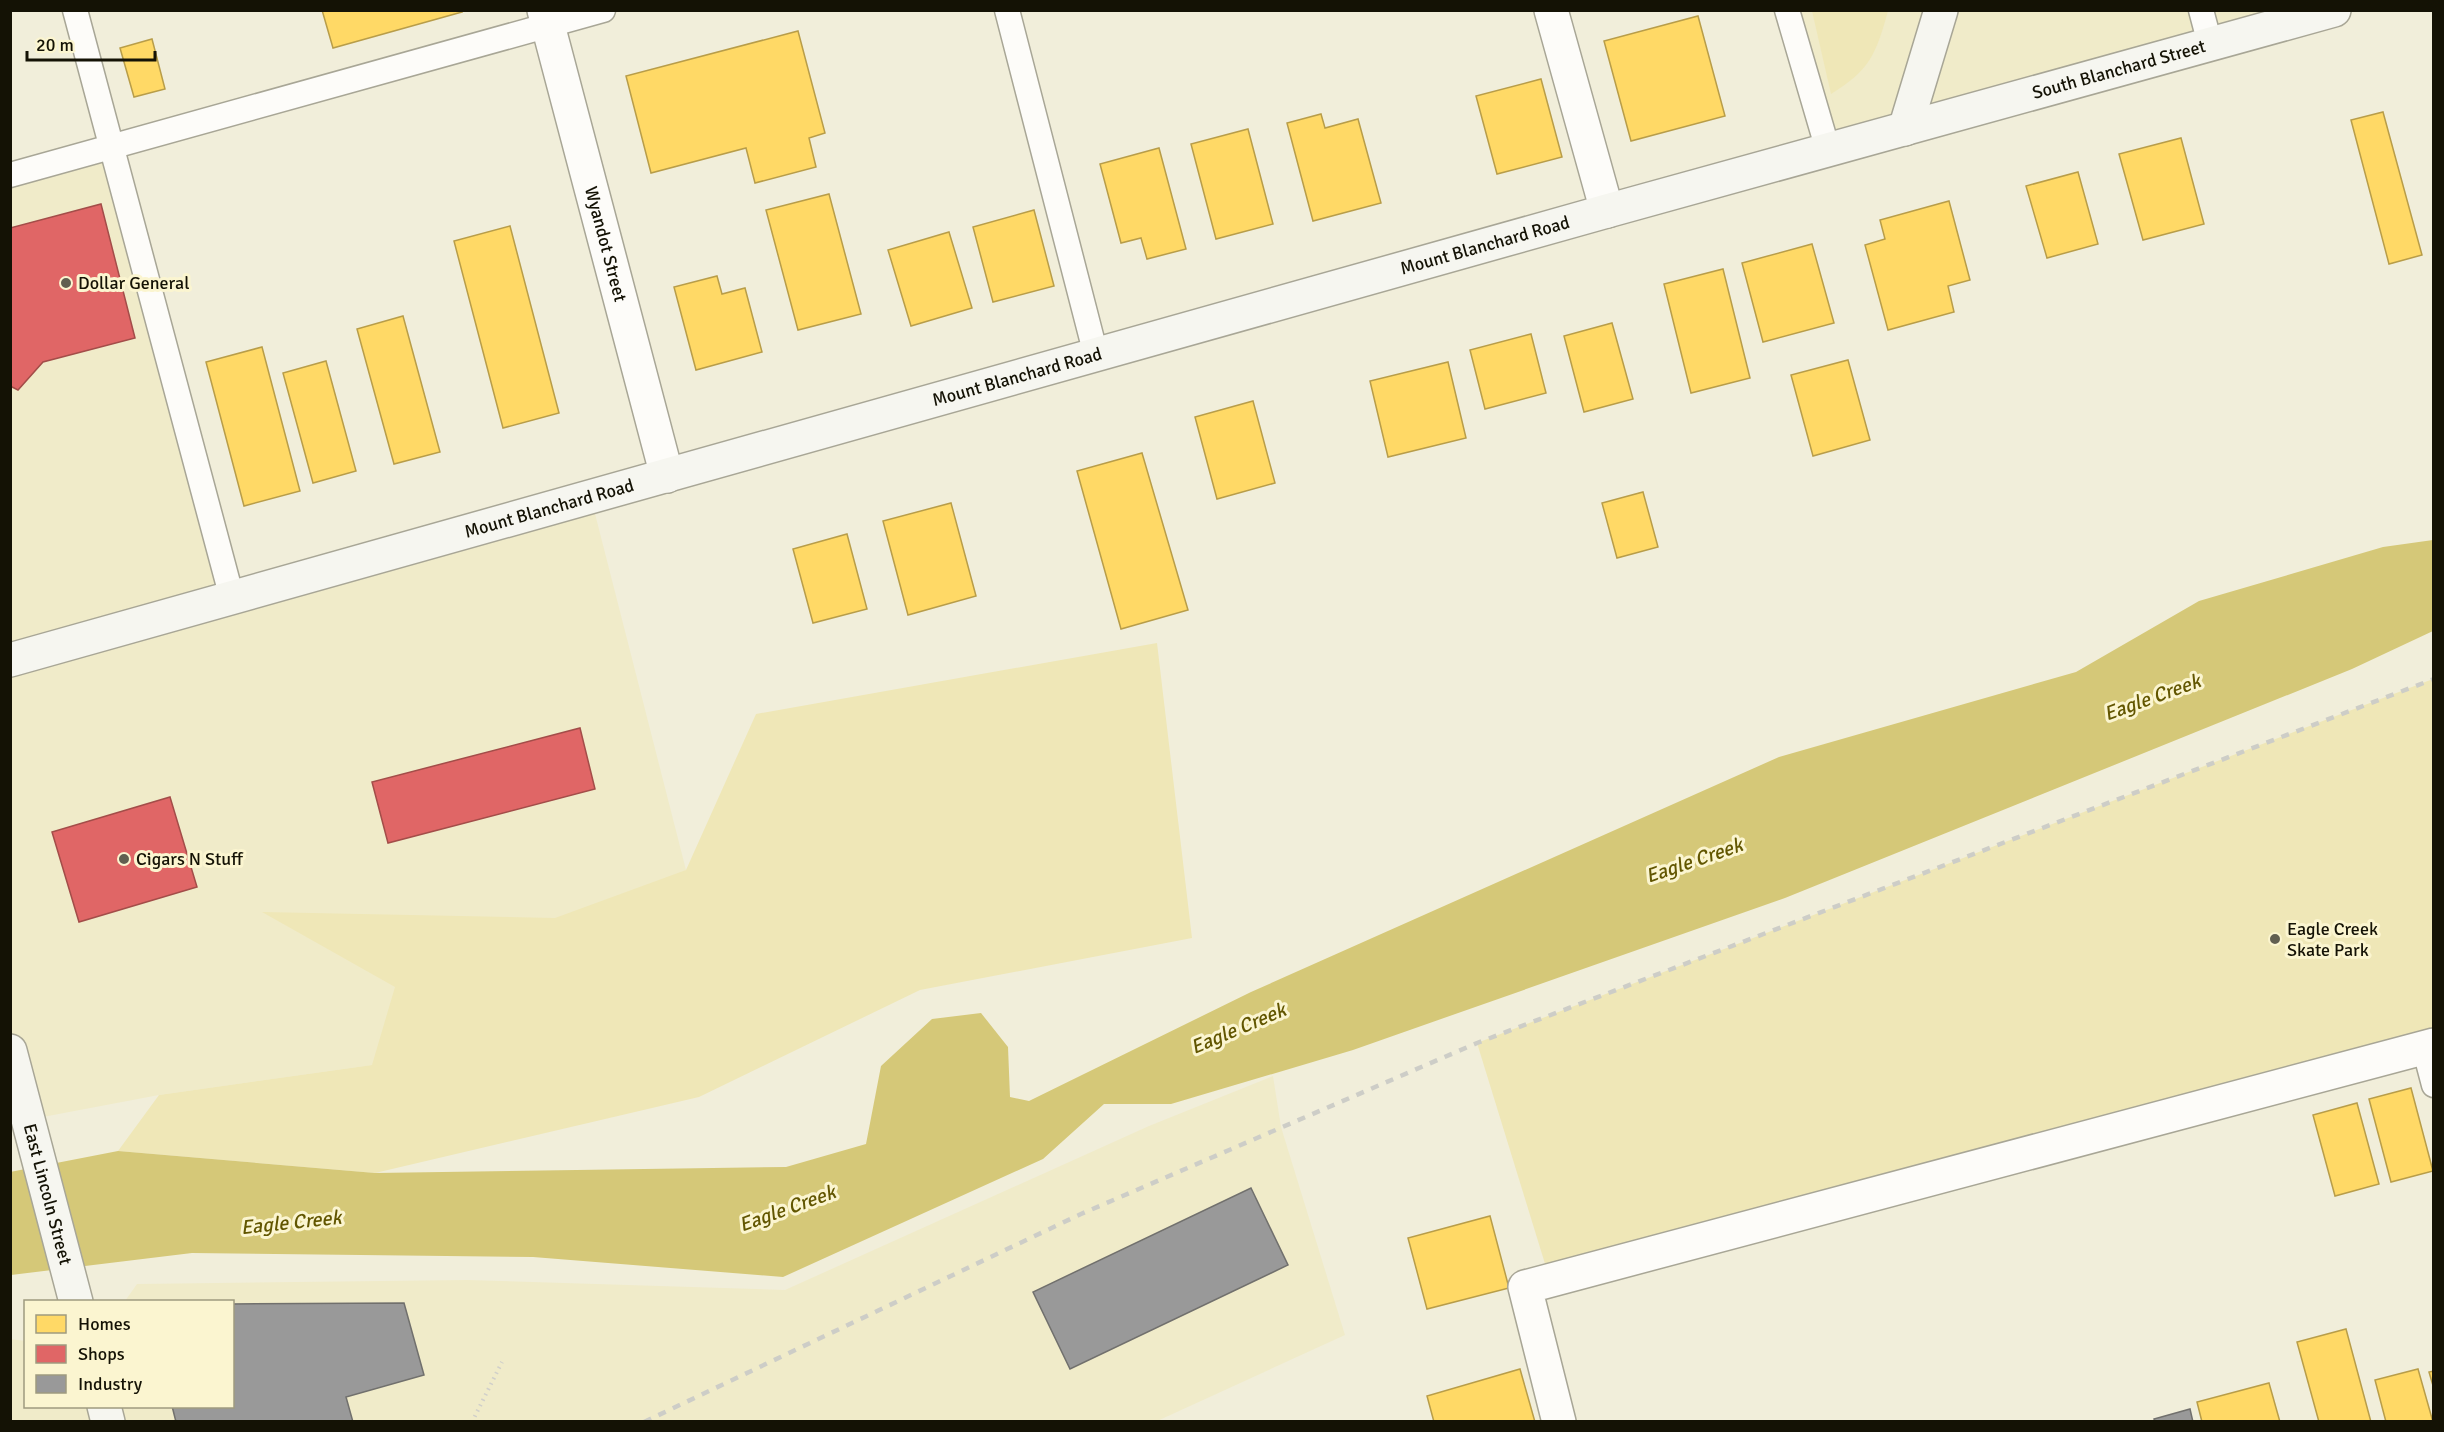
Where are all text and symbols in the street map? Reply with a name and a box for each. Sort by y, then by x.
scale bar [27,24,154,62]
text: 20 m [36,34,74,56]
street label: South Blanchard Street [2030,35,2208,104]
street label: Wyandot Street [580,184,632,304]
street label: Mount Blanchard Road [1398,211,1572,280]
place label: Dollar General [78,272,189,294]
marker: Dollar General [59,276,73,290]
street label: Mount Blanchard Road [930,343,1104,411]
street label: Mount Blanchard Road [462,474,636,543]
water label: Eagle Creek [2100,668,2206,726]
water label: Eagle Creek [1642,832,1748,889]
place label: Cigars N Stuff [136,848,244,870]
marker: Cigars N Stuff [117,852,131,866]
place label: Eagle Creek Skate Park [2287,918,2378,961]
marker: Eagle Creek Skate Park [2268,932,2282,946]
water label: Eagle Creek [1187,996,1291,1060]
street label: East Lincoln Street [19,1121,77,1267]
water label: Eagle Creek [735,1179,841,1237]
water label: Eagle Creek [240,1205,345,1240]
legend [24,1300,234,1408]
text: Homes [78,1313,131,1335]
text: Shops [78,1343,125,1365]
text: Industry [78,1373,143,1395]

